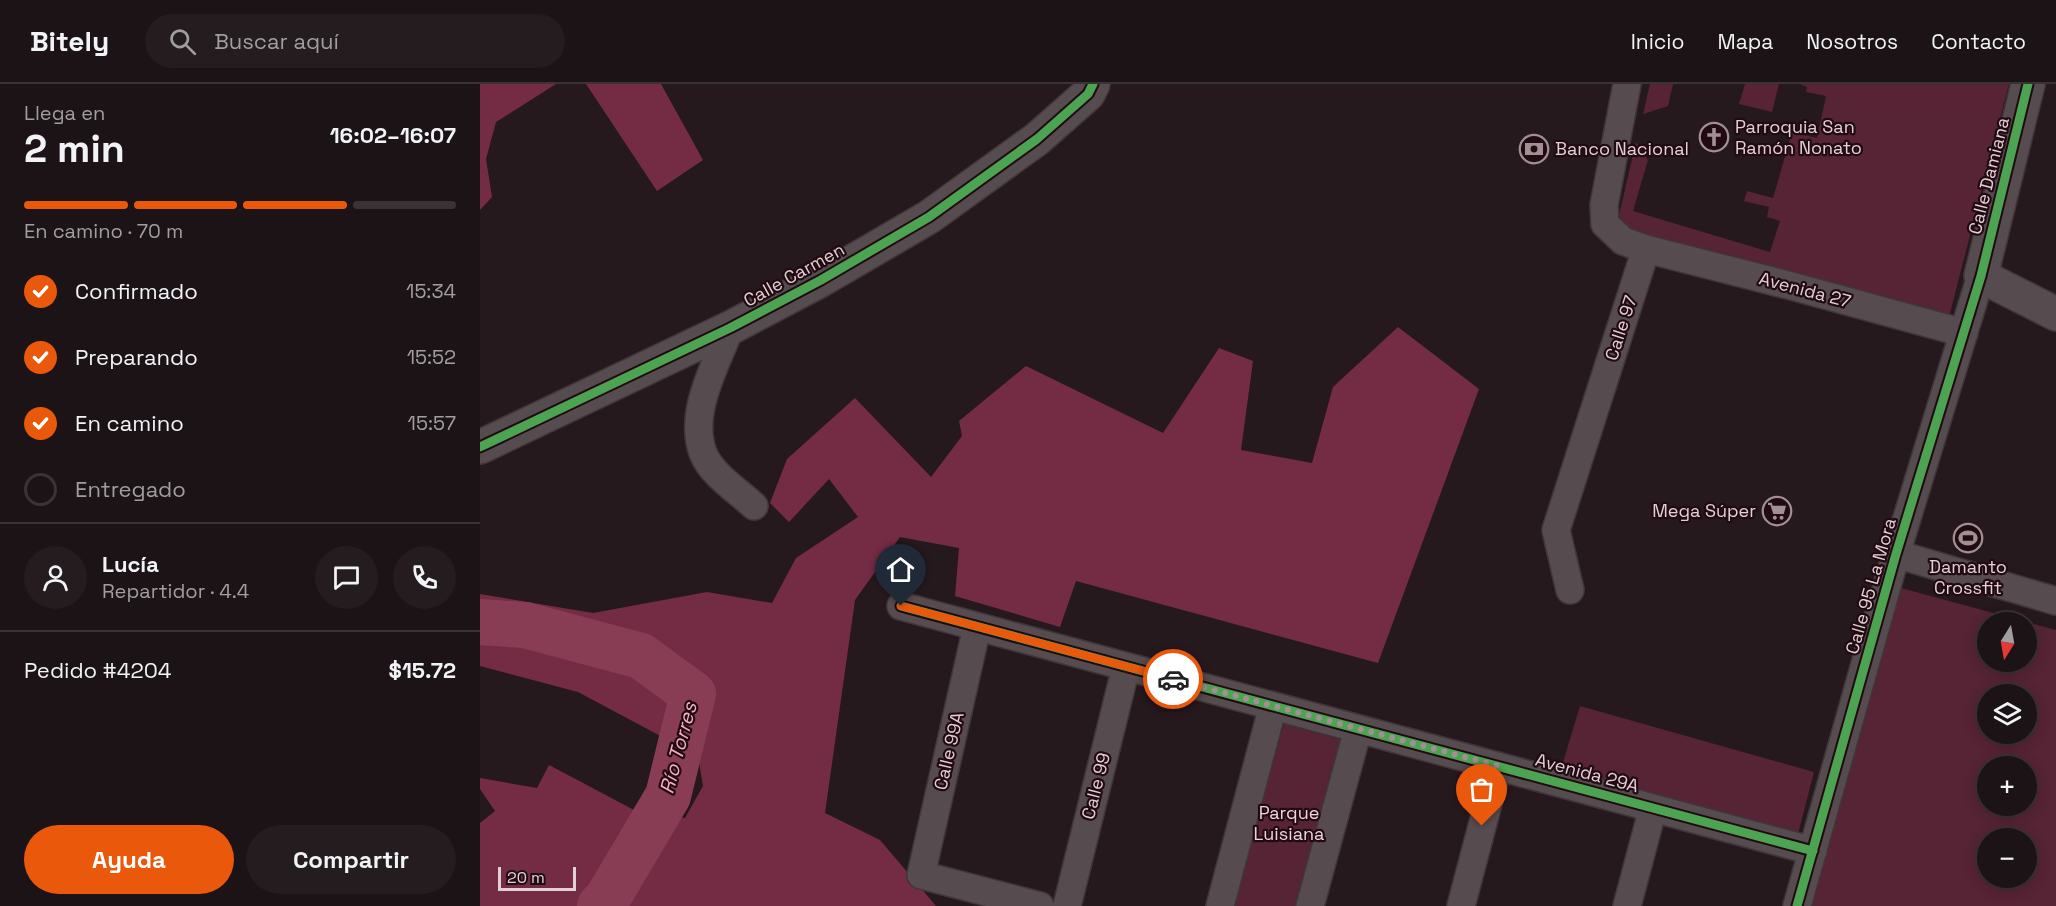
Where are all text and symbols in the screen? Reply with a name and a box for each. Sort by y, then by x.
search box [145,14,565,68]
text: Bitely [30,23,109,59]
icon: search [166,25,199,58]
text: Buscar aquí [214,27,339,55]
text: Inicio [1631,28,1685,55]
text: Mapa [1718,28,1773,55]
text: Nosotros [1806,28,1898,55]
text: Contacto [1931,28,2026,55]
text: Llega en [24,100,105,126]
place label: Parroquia San Ramón Nonato [1735,115,1862,159]
street label: Calle Damiana [1963,115,2014,237]
text: 16:02–16:07 [330,121,456,149]
church icon: Parroquia San Ramón Nonato [1698,121,1730,153]
text: 2 min [24,124,125,173]
bank icon: Banco Nacional [1518,133,1550,165]
place label: Banco Nacional [1555,137,1689,160]
text: En camino · 70 m [24,218,183,244]
street label: Calle Carmen [739,237,848,312]
street label: Avenida 27 [1757,266,1853,313]
icon: check [24,275,57,308]
text: Confirmado [75,277,198,305]
text: 15:34 [406,278,456,304]
street label: Calle 97 [1599,293,1642,363]
icon: check [24,341,57,374]
text: Preparando [75,343,198,371]
text: 15:52 [407,344,456,370]
icon: check [24,407,57,440]
text: En camino [75,409,184,437]
text: 15:57 [408,410,456,436]
text: Entregado [75,475,186,503]
supermarket icon: Mega Súper [1761,495,1793,527]
place label: Mega Súper [1652,499,1756,522]
street label: Calle 95 La Mora [1840,515,1901,657]
sports icon: Damanto Crossfit [1952,522,1984,554]
pin [875,544,926,606]
button: person [24,546,87,609]
button: chat [315,546,378,609]
button: phone [393,546,456,609]
text: Lucía [102,550,159,578]
icon: home [884,553,917,586]
place label: Damanto Crossfit [1929,555,2007,599]
text: Repartidor · 4.4 [102,578,249,604]
north arrow [1977,612,2037,672]
map controls [1977,612,2037,888]
courier [1143,649,1203,709]
text: Pedido #4204 [24,656,172,684]
text: $15.72 [389,656,456,684]
icon: car [1157,663,1190,696]
button: layers [1977,684,2037,744]
water label: Río Torres [653,698,703,797]
street label: Calle 99A [928,710,969,792]
street label: Avenida 29A [1533,748,1641,797]
street label: Calle 99 [1076,750,1115,822]
button: + [1977,756,2037,816]
pin [1456,764,1507,826]
icon: bag [1465,773,1498,806]
park label: Parque Luisiana [1254,801,1324,845]
button: Ayuda [24,825,234,894]
button: Compartir [246,825,456,894]
button: − [1977,828,2037,888]
scale bar [498,864,576,892]
text: 20 m [507,867,545,888]

